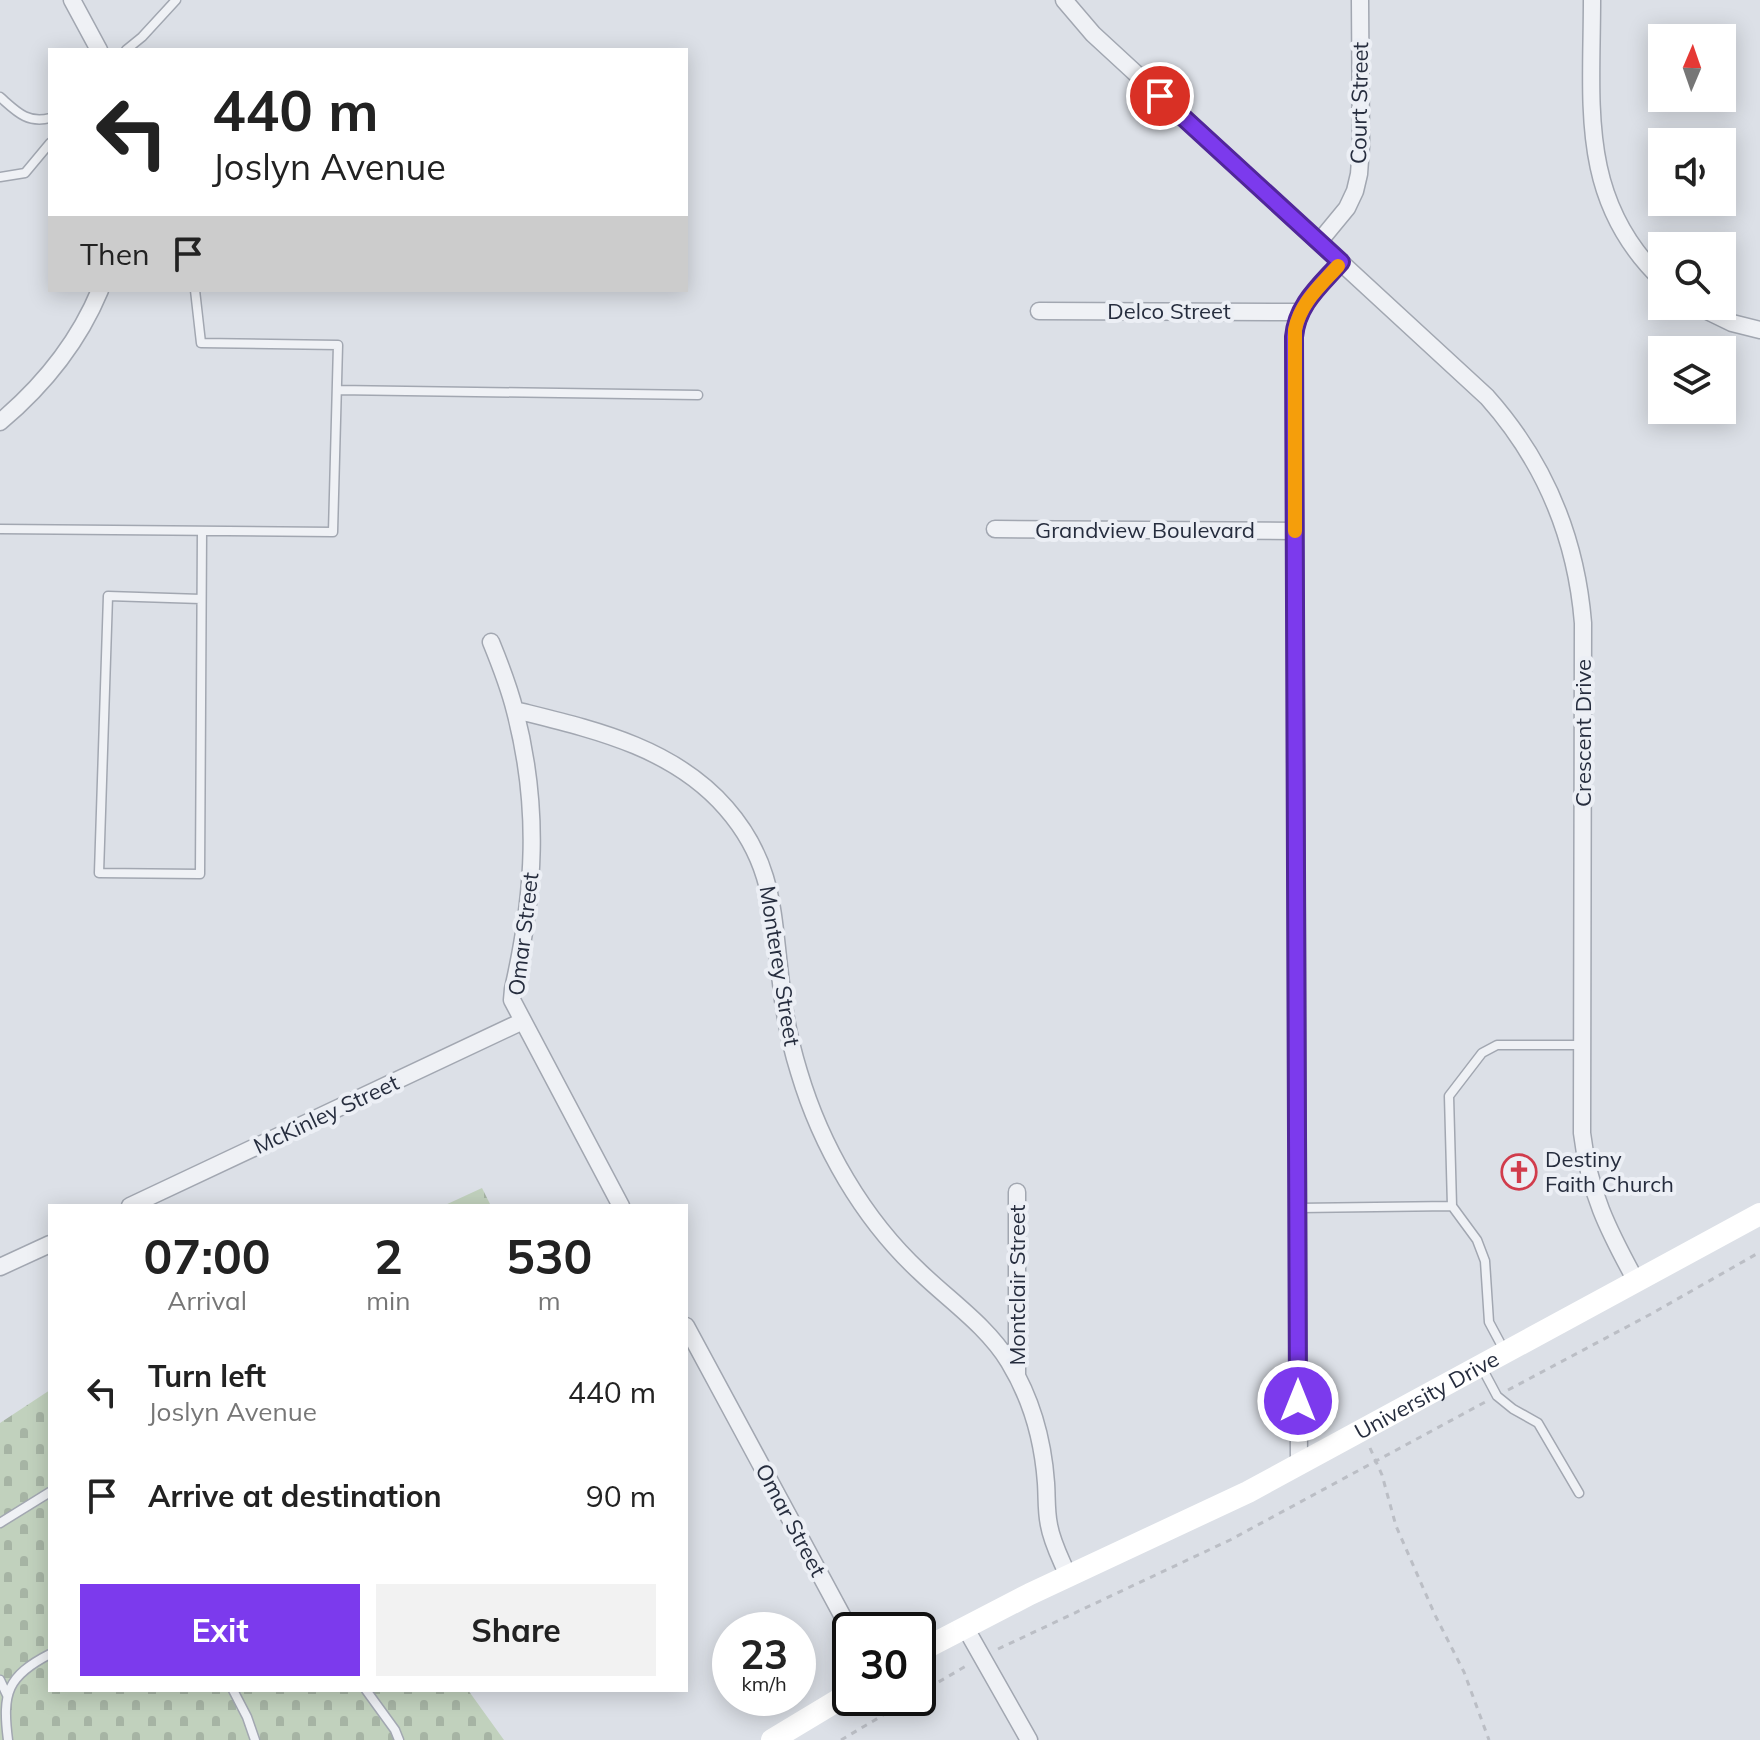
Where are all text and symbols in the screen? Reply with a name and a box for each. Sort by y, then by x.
north arrow [1648,24,1736,112]
map controls [1648,24,1736,424]
street label: Court Street [1344,41,1374,164]
pin [1126,62,1194,130]
icon: arrive [1138,74,1182,118]
text: 440 m [212,75,379,145]
icon: left [80,80,184,184]
button: sound [1648,128,1736,216]
text: Joslyn Avenue [212,144,446,189]
icon: arrive [166,232,210,276]
button: search [1648,232,1736,320]
text: Then [80,235,150,273]
street label: Delco Street [1107,297,1231,325]
button: layers [1648,336,1736,424]
street label: Grandview Boulevard [1035,516,1255,544]
street label: Crescent Drive [1569,659,1597,807]
street label: Omar Street [502,870,544,997]
street label: Monterey Street [754,884,807,1048]
street label: McKinley Street [249,1068,403,1160]
place label: Destiny Faith Church [1545,1145,1674,1198]
church icon: Destiny Faith Church [1500,1153,1538,1191]
street label: Montclair Street [1003,1204,1031,1366]
text: 07:00 [144,1226,271,1286]
text: 2 [374,1226,403,1286]
text: 530 [506,1226,592,1286]
text: Arrival [167,1284,247,1317]
text: min [366,1284,410,1317]
text: m [538,1284,561,1317]
street label: University Drive [1349,1345,1504,1446]
text: Turn left [148,1357,266,1395]
position arrow [1256,1359,1340,1443]
icon: left [80,1370,124,1414]
text: 440 m [568,1373,656,1411]
text: Joslyn Avenue [148,1395,317,1428]
street label: Omar Street [750,1459,833,1582]
icon: arrive [80,1474,124,1518]
text: Arrive at destination [148,1477,442,1515]
text: 90 m [586,1477,656,1515]
button: Exit [80,1584,360,1676]
button: Share [376,1584,656,1676]
speed limit sign: 30 [832,1612,936,1716]
text: 23 [740,1629,788,1679]
text: km/h [741,1671,787,1696]

